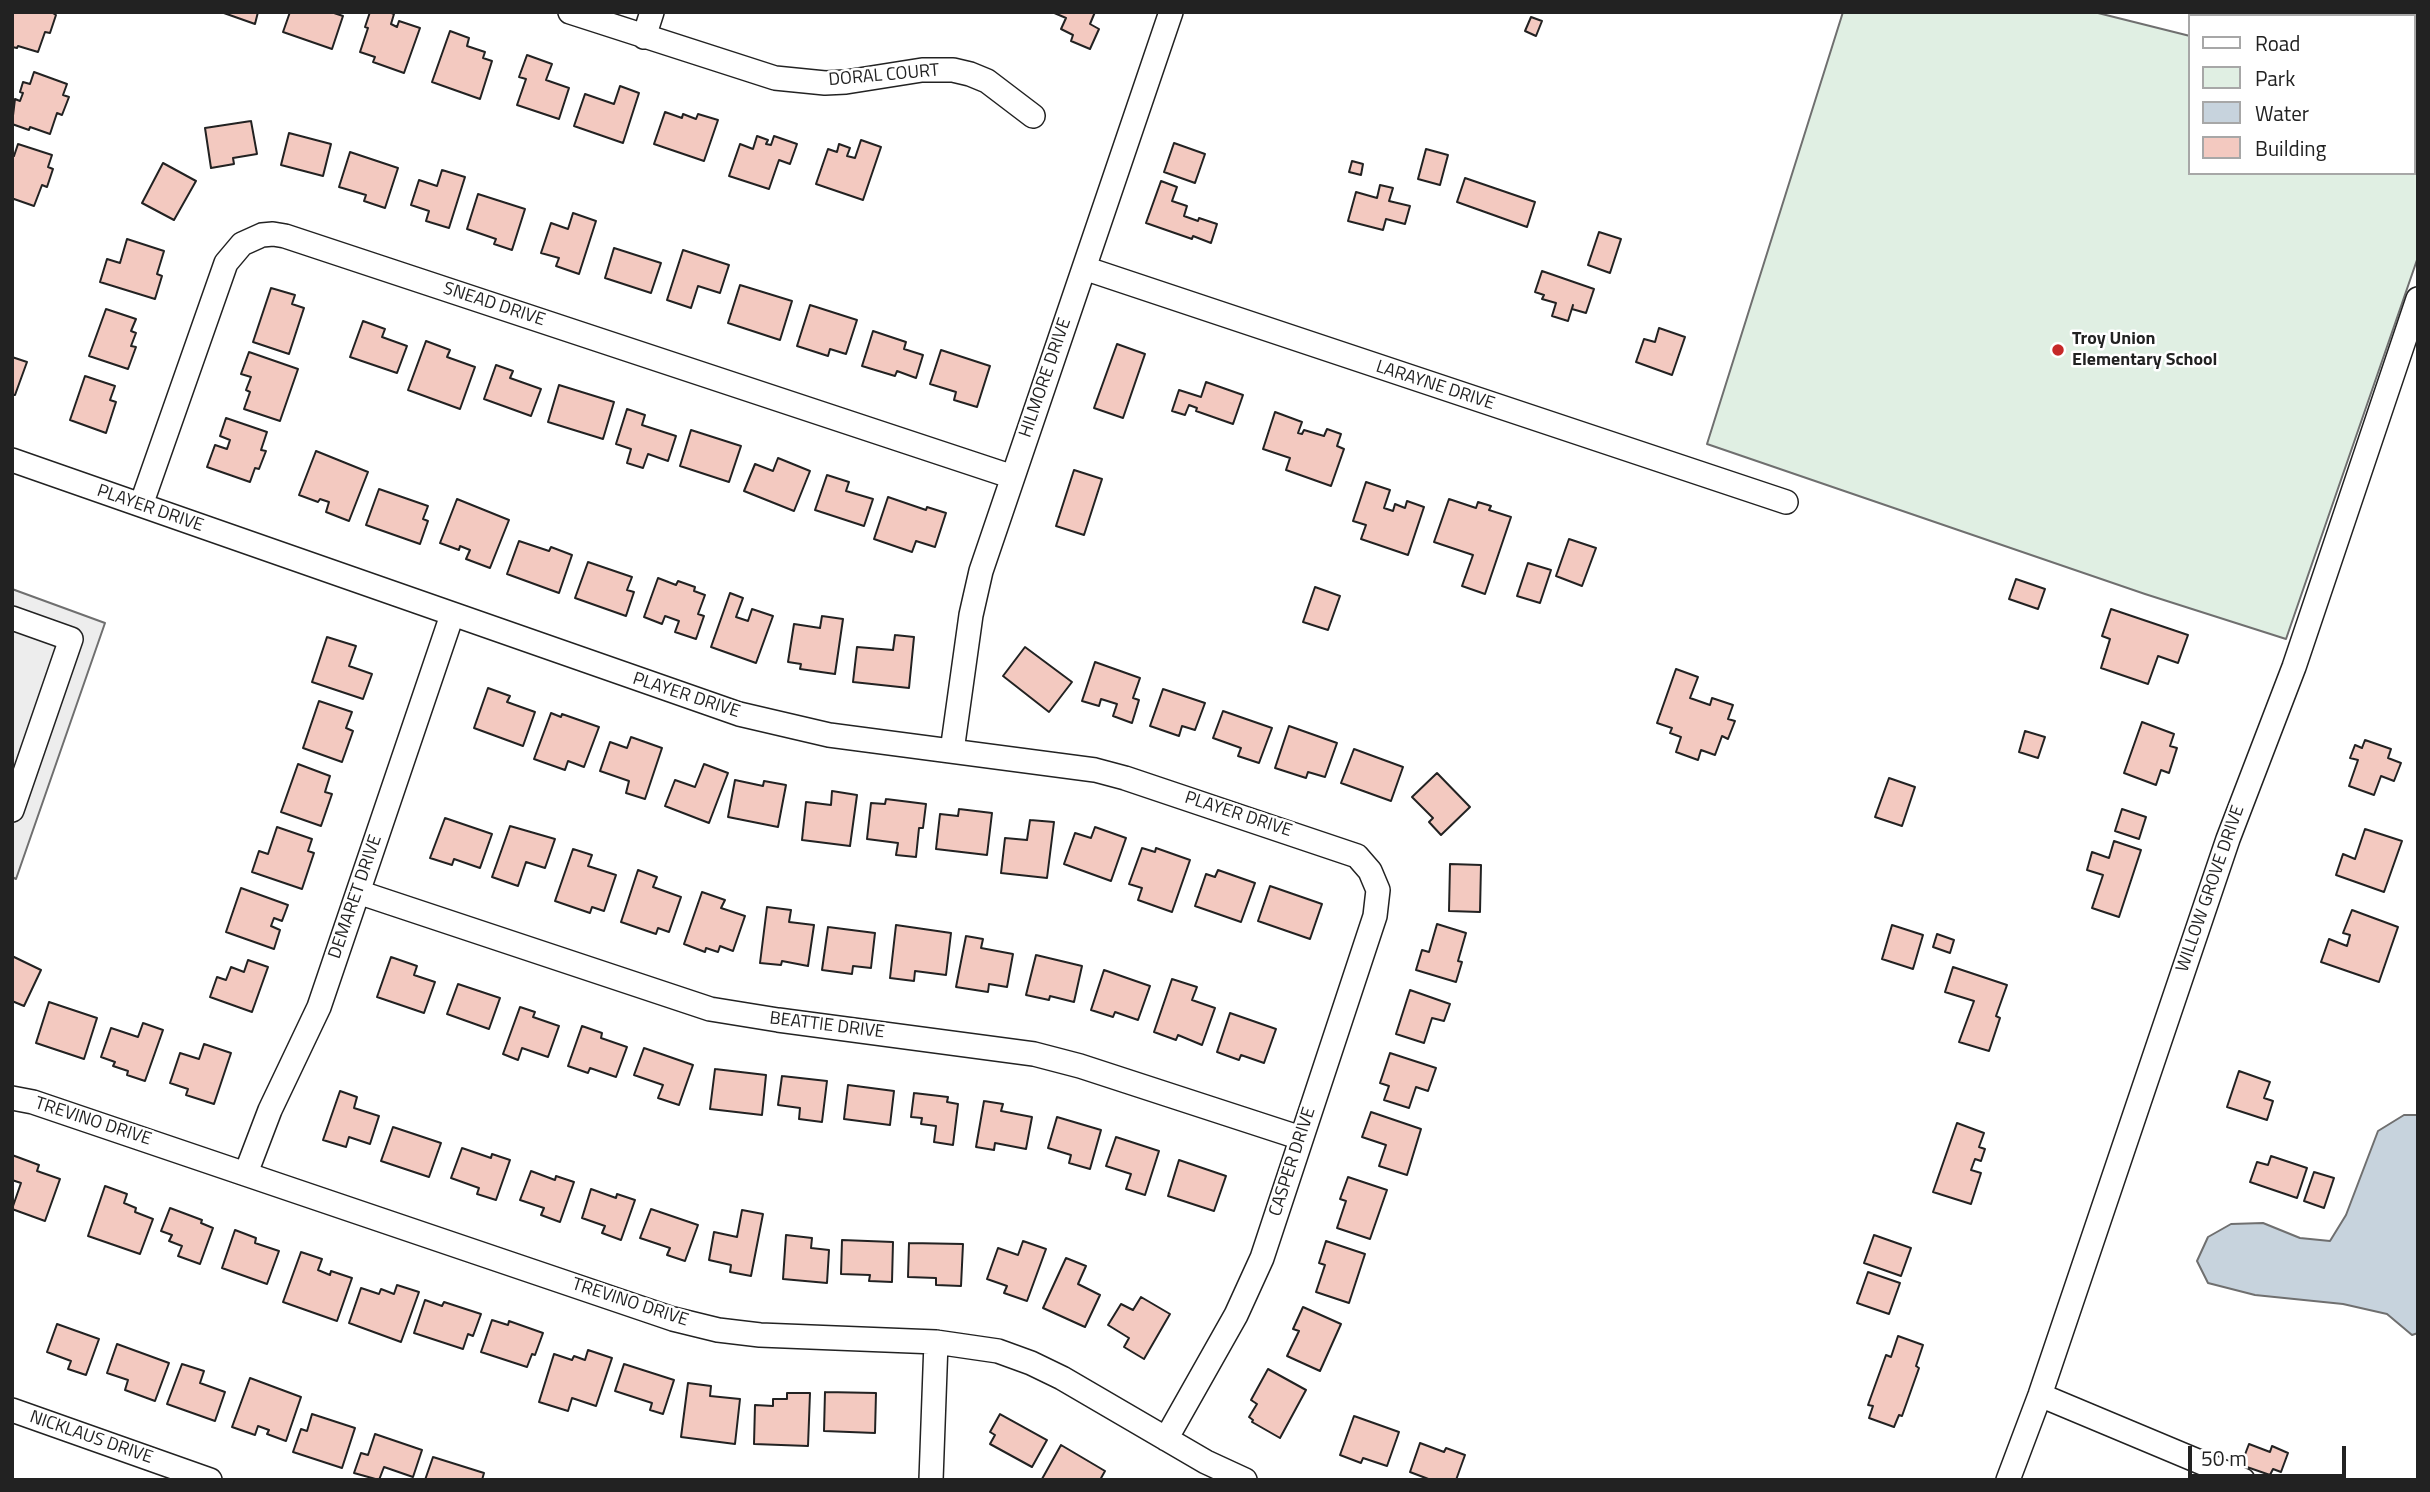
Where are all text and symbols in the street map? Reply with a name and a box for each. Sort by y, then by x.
legend [2188,14,2416,175]
text: Road [2255,27,2300,59]
street label: DORAL COURT [828,60,940,92]
text: Park [2255,62,2295,94]
text: Water [2255,97,2309,129]
text: Building [2255,132,2326,164]
street label: SNEAD DRIVE [440,278,548,332]
street label: HILMORE DRIVE [1015,316,1077,440]
place label: Troy Union Elementary School [2072,329,2217,372]
marker: Troy Union Elementary School [2050,342,2066,358]
street label: LARAYNE DRIVE [1373,357,1497,415]
street label: PLAYER DRIVE [94,481,206,537]
street label: PLAYER DRIVE [630,669,742,723]
street label: PLAYER DRIVE [1182,788,1294,842]
street label: WILLOW GROVE DRIVE [2172,803,2250,975]
street label: DEMARET DRIVE [325,832,387,962]
street label: BEATTIE DRIVE [768,1008,886,1044]
street label: TREVINO DRIVE [32,1093,154,1151]
street label: CASPER DRIVE [1265,1105,1321,1219]
street label: TREVINO DRIVE [569,1274,691,1332]
street label: NICKLAUS DRIVE [27,1407,155,1469]
scale bar [2192,1432,2350,1476]
text: 50 m [2201,1442,2247,1474]

